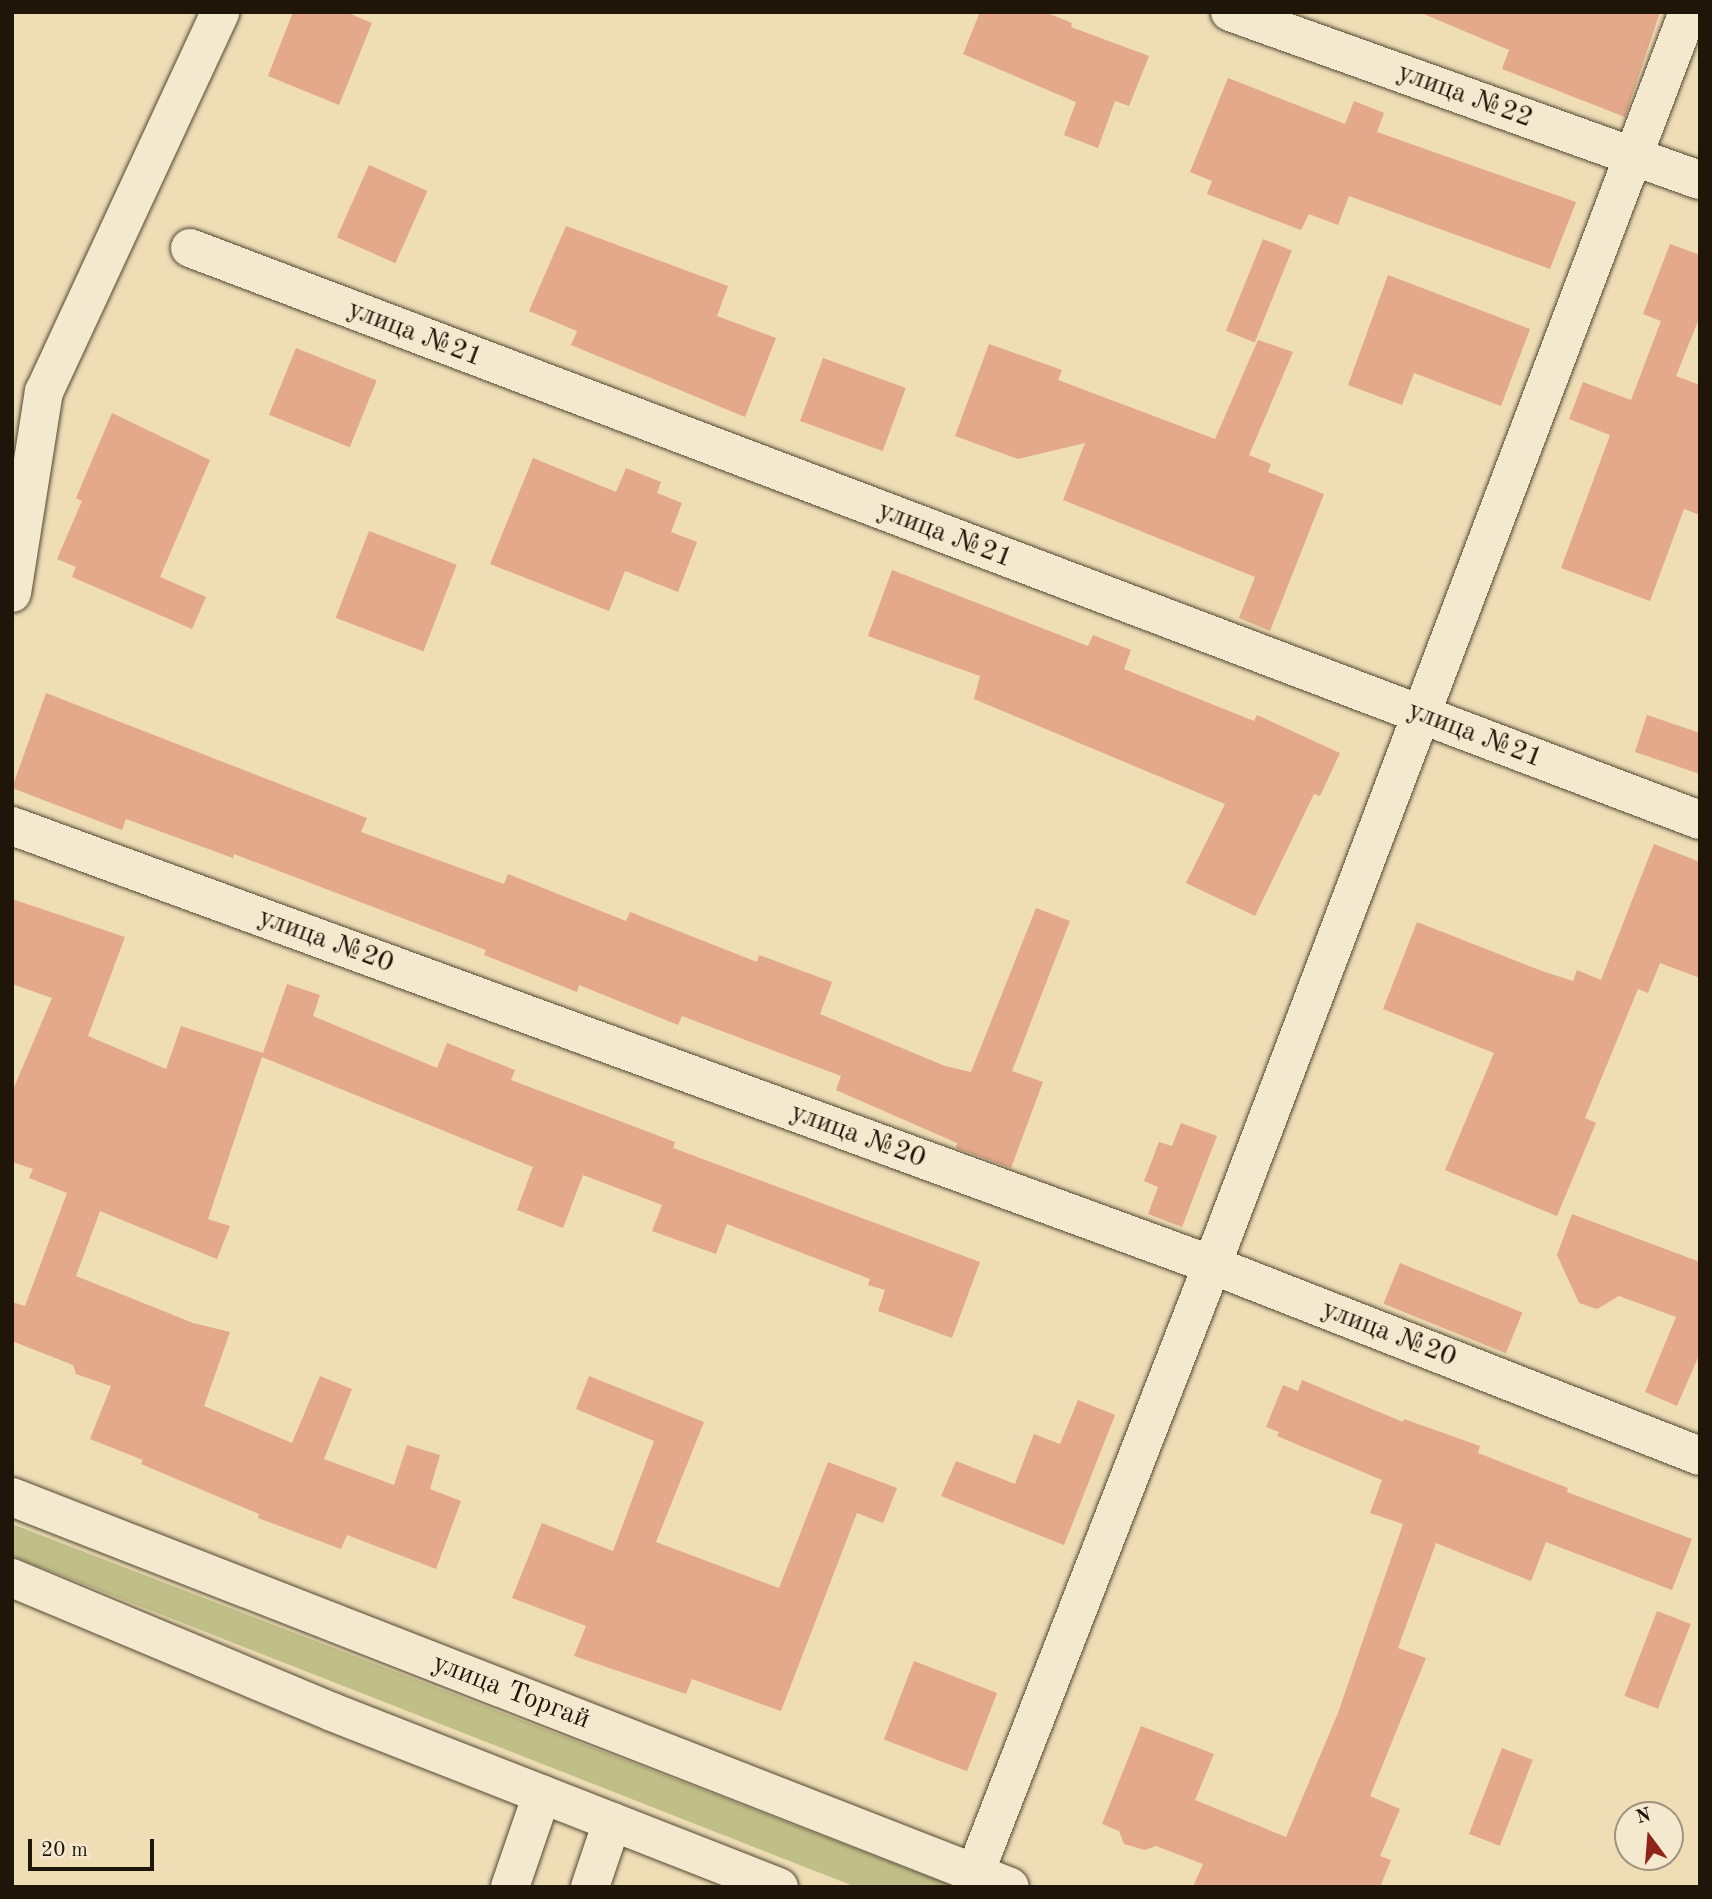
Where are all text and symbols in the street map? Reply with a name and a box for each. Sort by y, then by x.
street label: улица №22 [1393,56,1537,136]
street label: улица №21 [343,293,487,375]
street label: улица №21 [873,494,1017,576]
street label: улица №21 [1403,694,1547,776]
street label: улица №20 [254,901,398,981]
street label: улица №20 [786,1096,930,1176]
street label: улица №20 [1317,1293,1461,1375]
street label: улица Торгай [427,1647,595,1737]
north arrow [1614,1801,1684,1871]
text: N [1634,1806,1653,1828]
scale bar [32,1826,158,1870]
text: 20 m [41,1840,88,1861]

